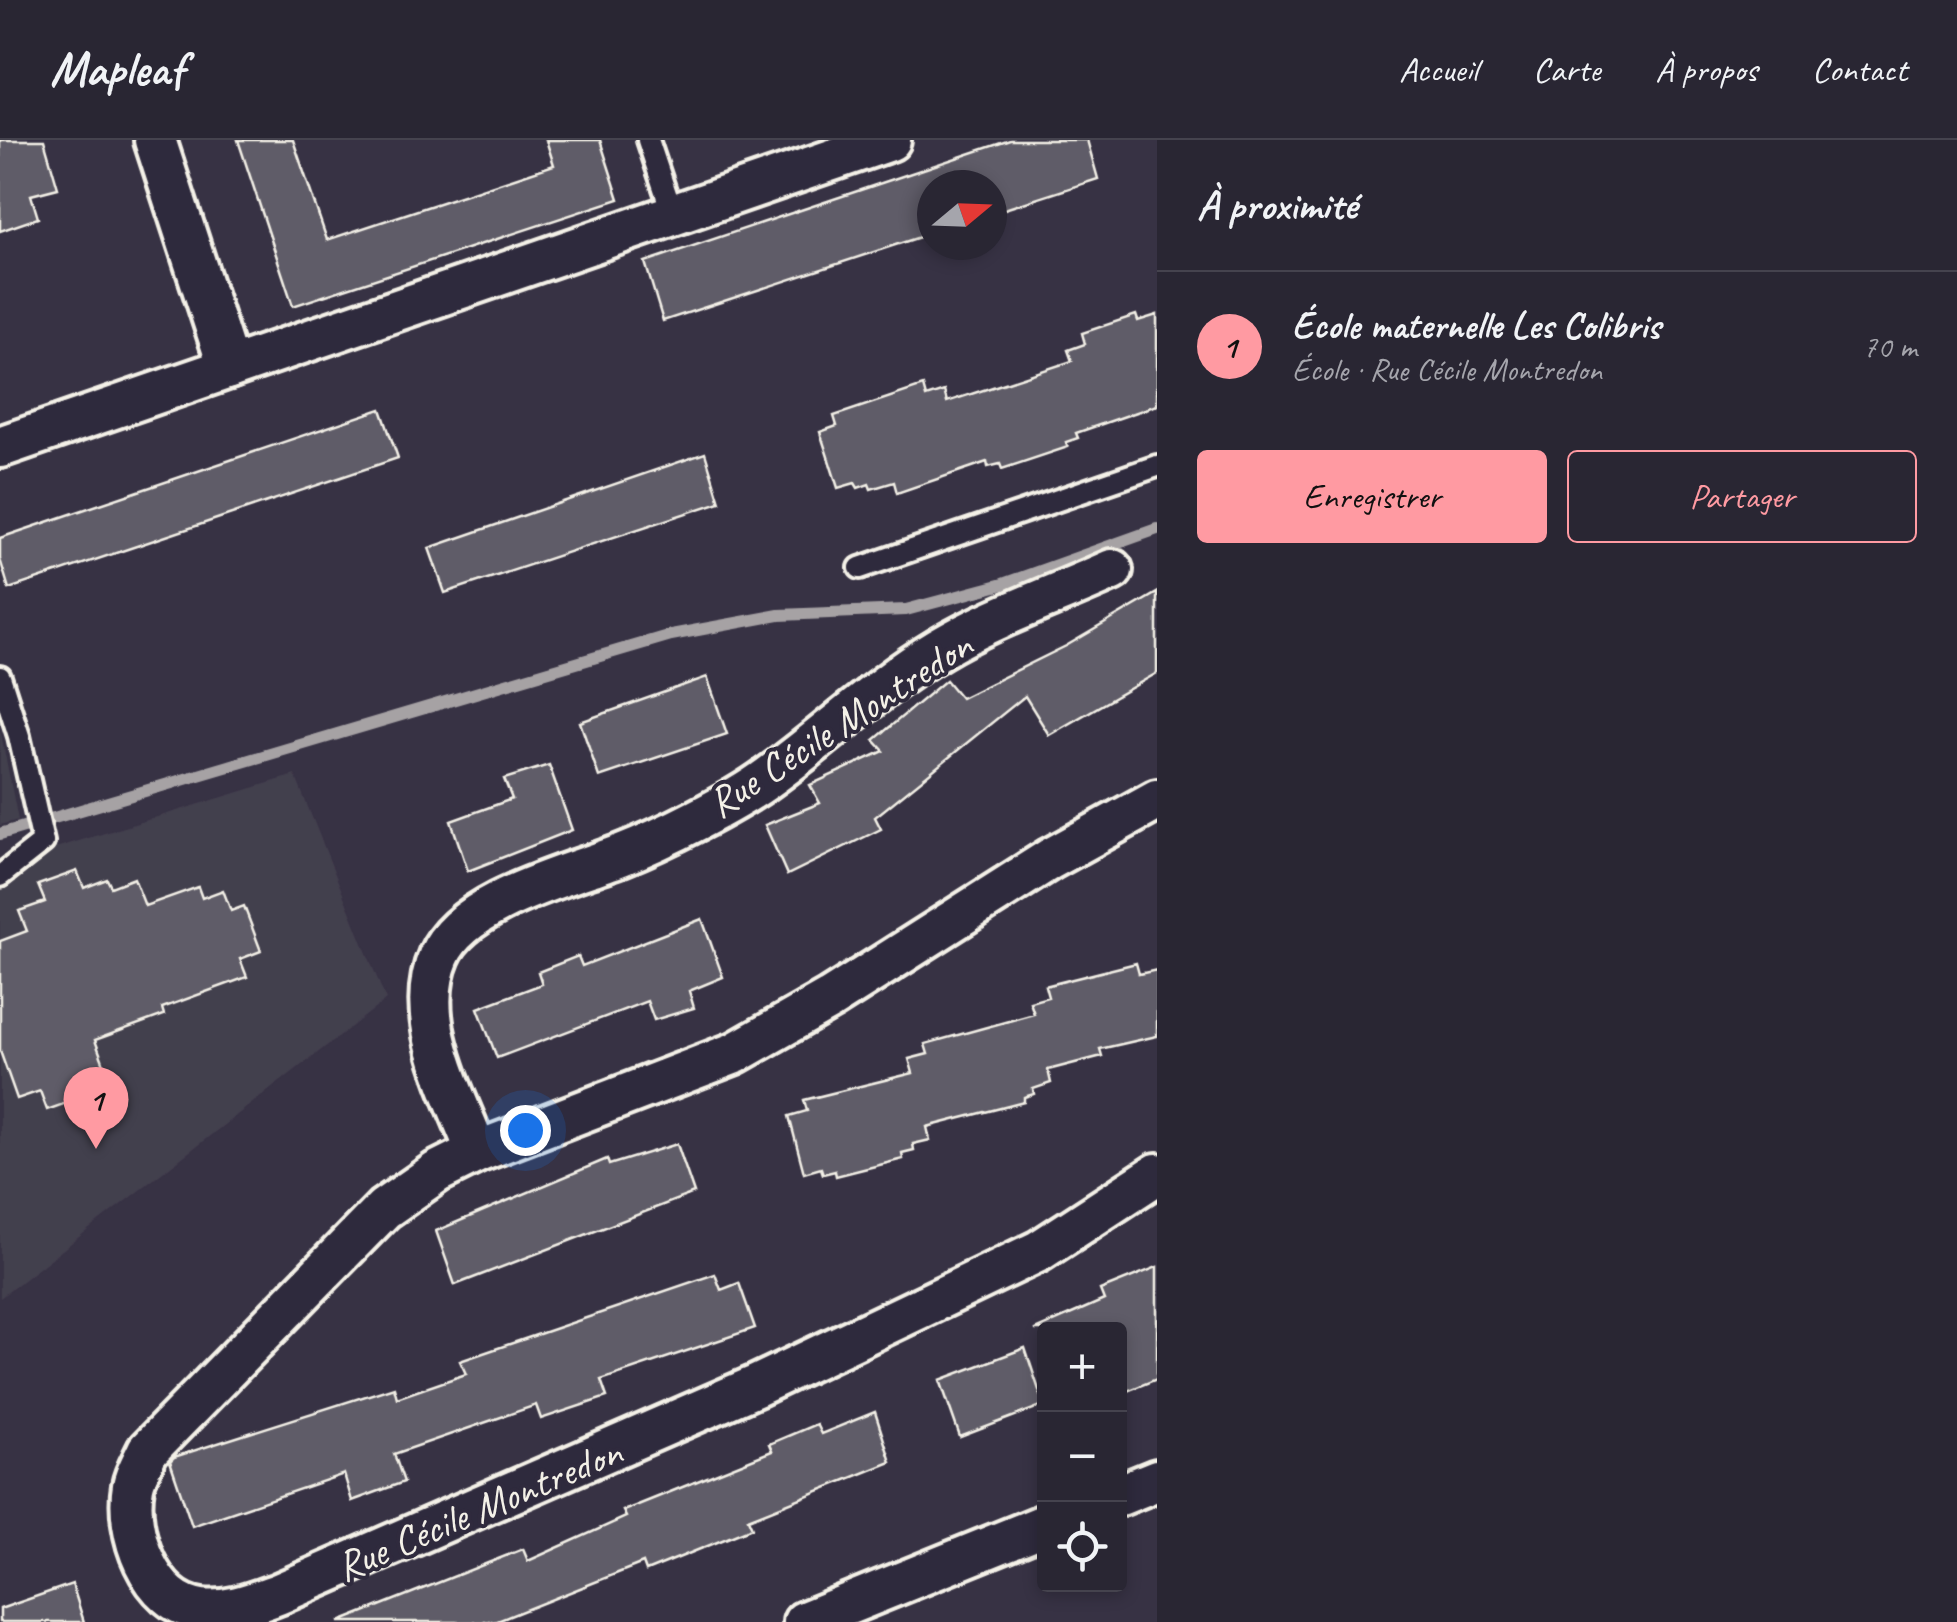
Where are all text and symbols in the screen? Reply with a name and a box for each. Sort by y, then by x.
text: Mapleaf [50,39,184,99]
text: Accueil [1399,47,1478,92]
text: Carte [1533,47,1600,92]
text: À propos [1655,47,1757,92]
text: Contact [1812,47,1907,92]
north arrow [917,170,1007,260]
text: À proximité [1197,179,1357,232]
text: École maternelle Les Colibris [1292,302,1660,349]
text: 1 [1222,326,1237,367]
text: 70 m [1863,326,1917,367]
text: École · Rue Cécile Montredon [1292,349,1602,390]
button: Enregistrer [1197,450,1547,543]
button: Partager [1567,450,1917,543]
street label: Rue Cécile Montredon [697,618,983,830]
pin: 1 [64,1066,128,1149]
your location [500,1105,551,1156]
map controls [1037,1322,1127,1592]
button: + [1037,1322,1127,1412]
button: − [1037,1412,1127,1502]
street label: Rue Cécile Montredon [328,1425,630,1593]
button: locate [1037,1502,1127,1592]

